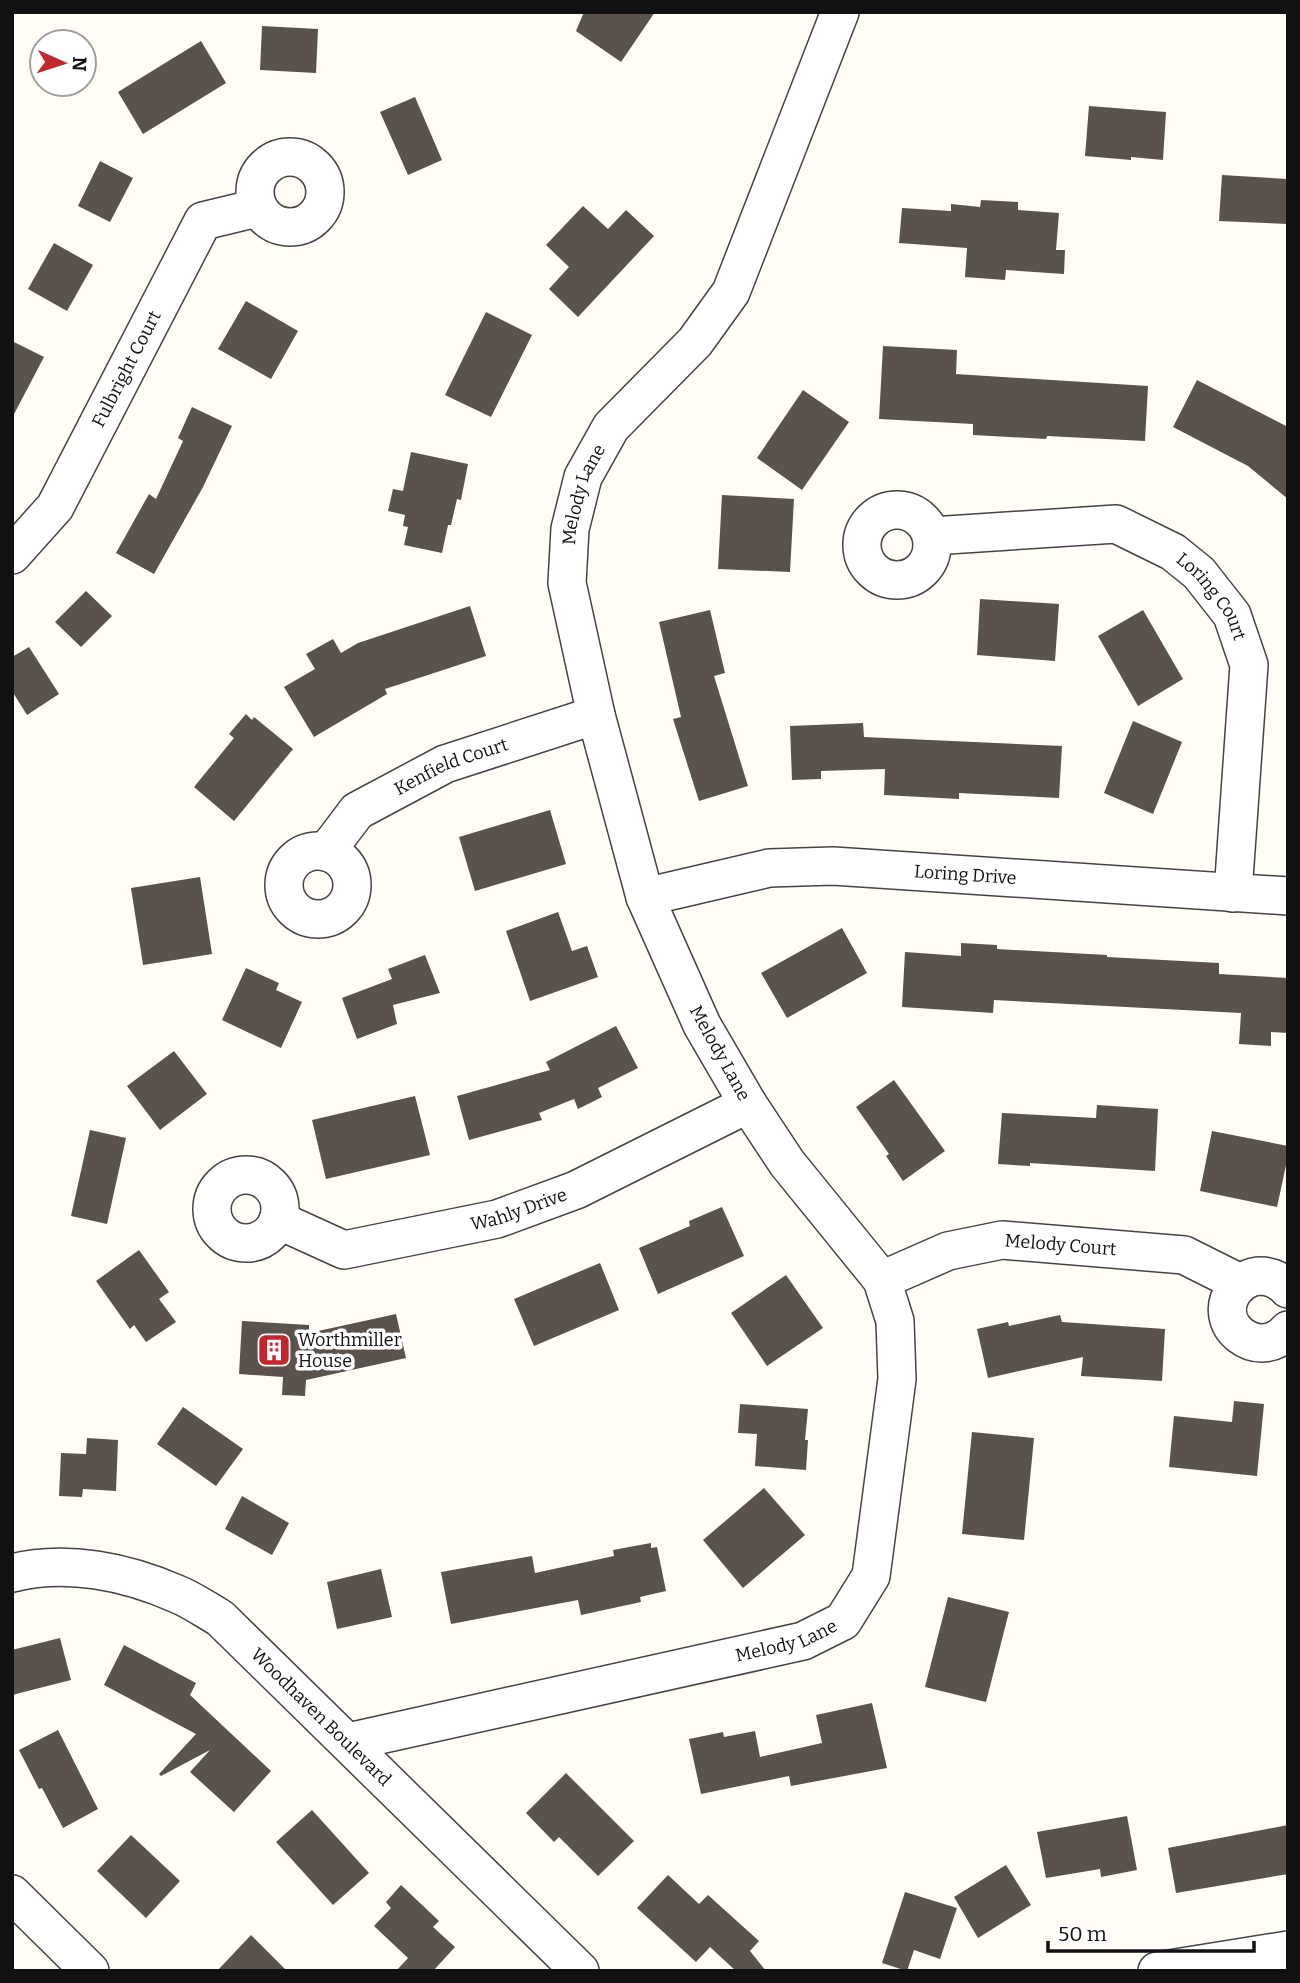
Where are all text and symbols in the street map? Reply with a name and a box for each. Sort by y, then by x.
north arrow [28,28,98,98]
text: N [68,56,91,72]
street label: Fulbright Court [87,306,166,431]
street label: Melody Lane [558,440,610,546]
street label: Loring Court [1172,548,1251,644]
street label: Kenfield Court [390,733,511,800]
street label: Loring Drive [913,860,1017,889]
street label: Melody Lane [685,1002,755,1104]
street label: Wahly Drive [469,1183,570,1235]
street label: Melody Court [1004,1229,1118,1260]
place label: Worthmiller House [298,1329,402,1372]
building icon: Worthmiller House [255,1331,293,1369]
street label: Melody Lane [733,1615,841,1667]
street label: Woodhaven Boulevard [246,1643,396,1791]
scale bar [1048,1910,1254,1954]
text: 50 m [1058,1921,1107,1947]

